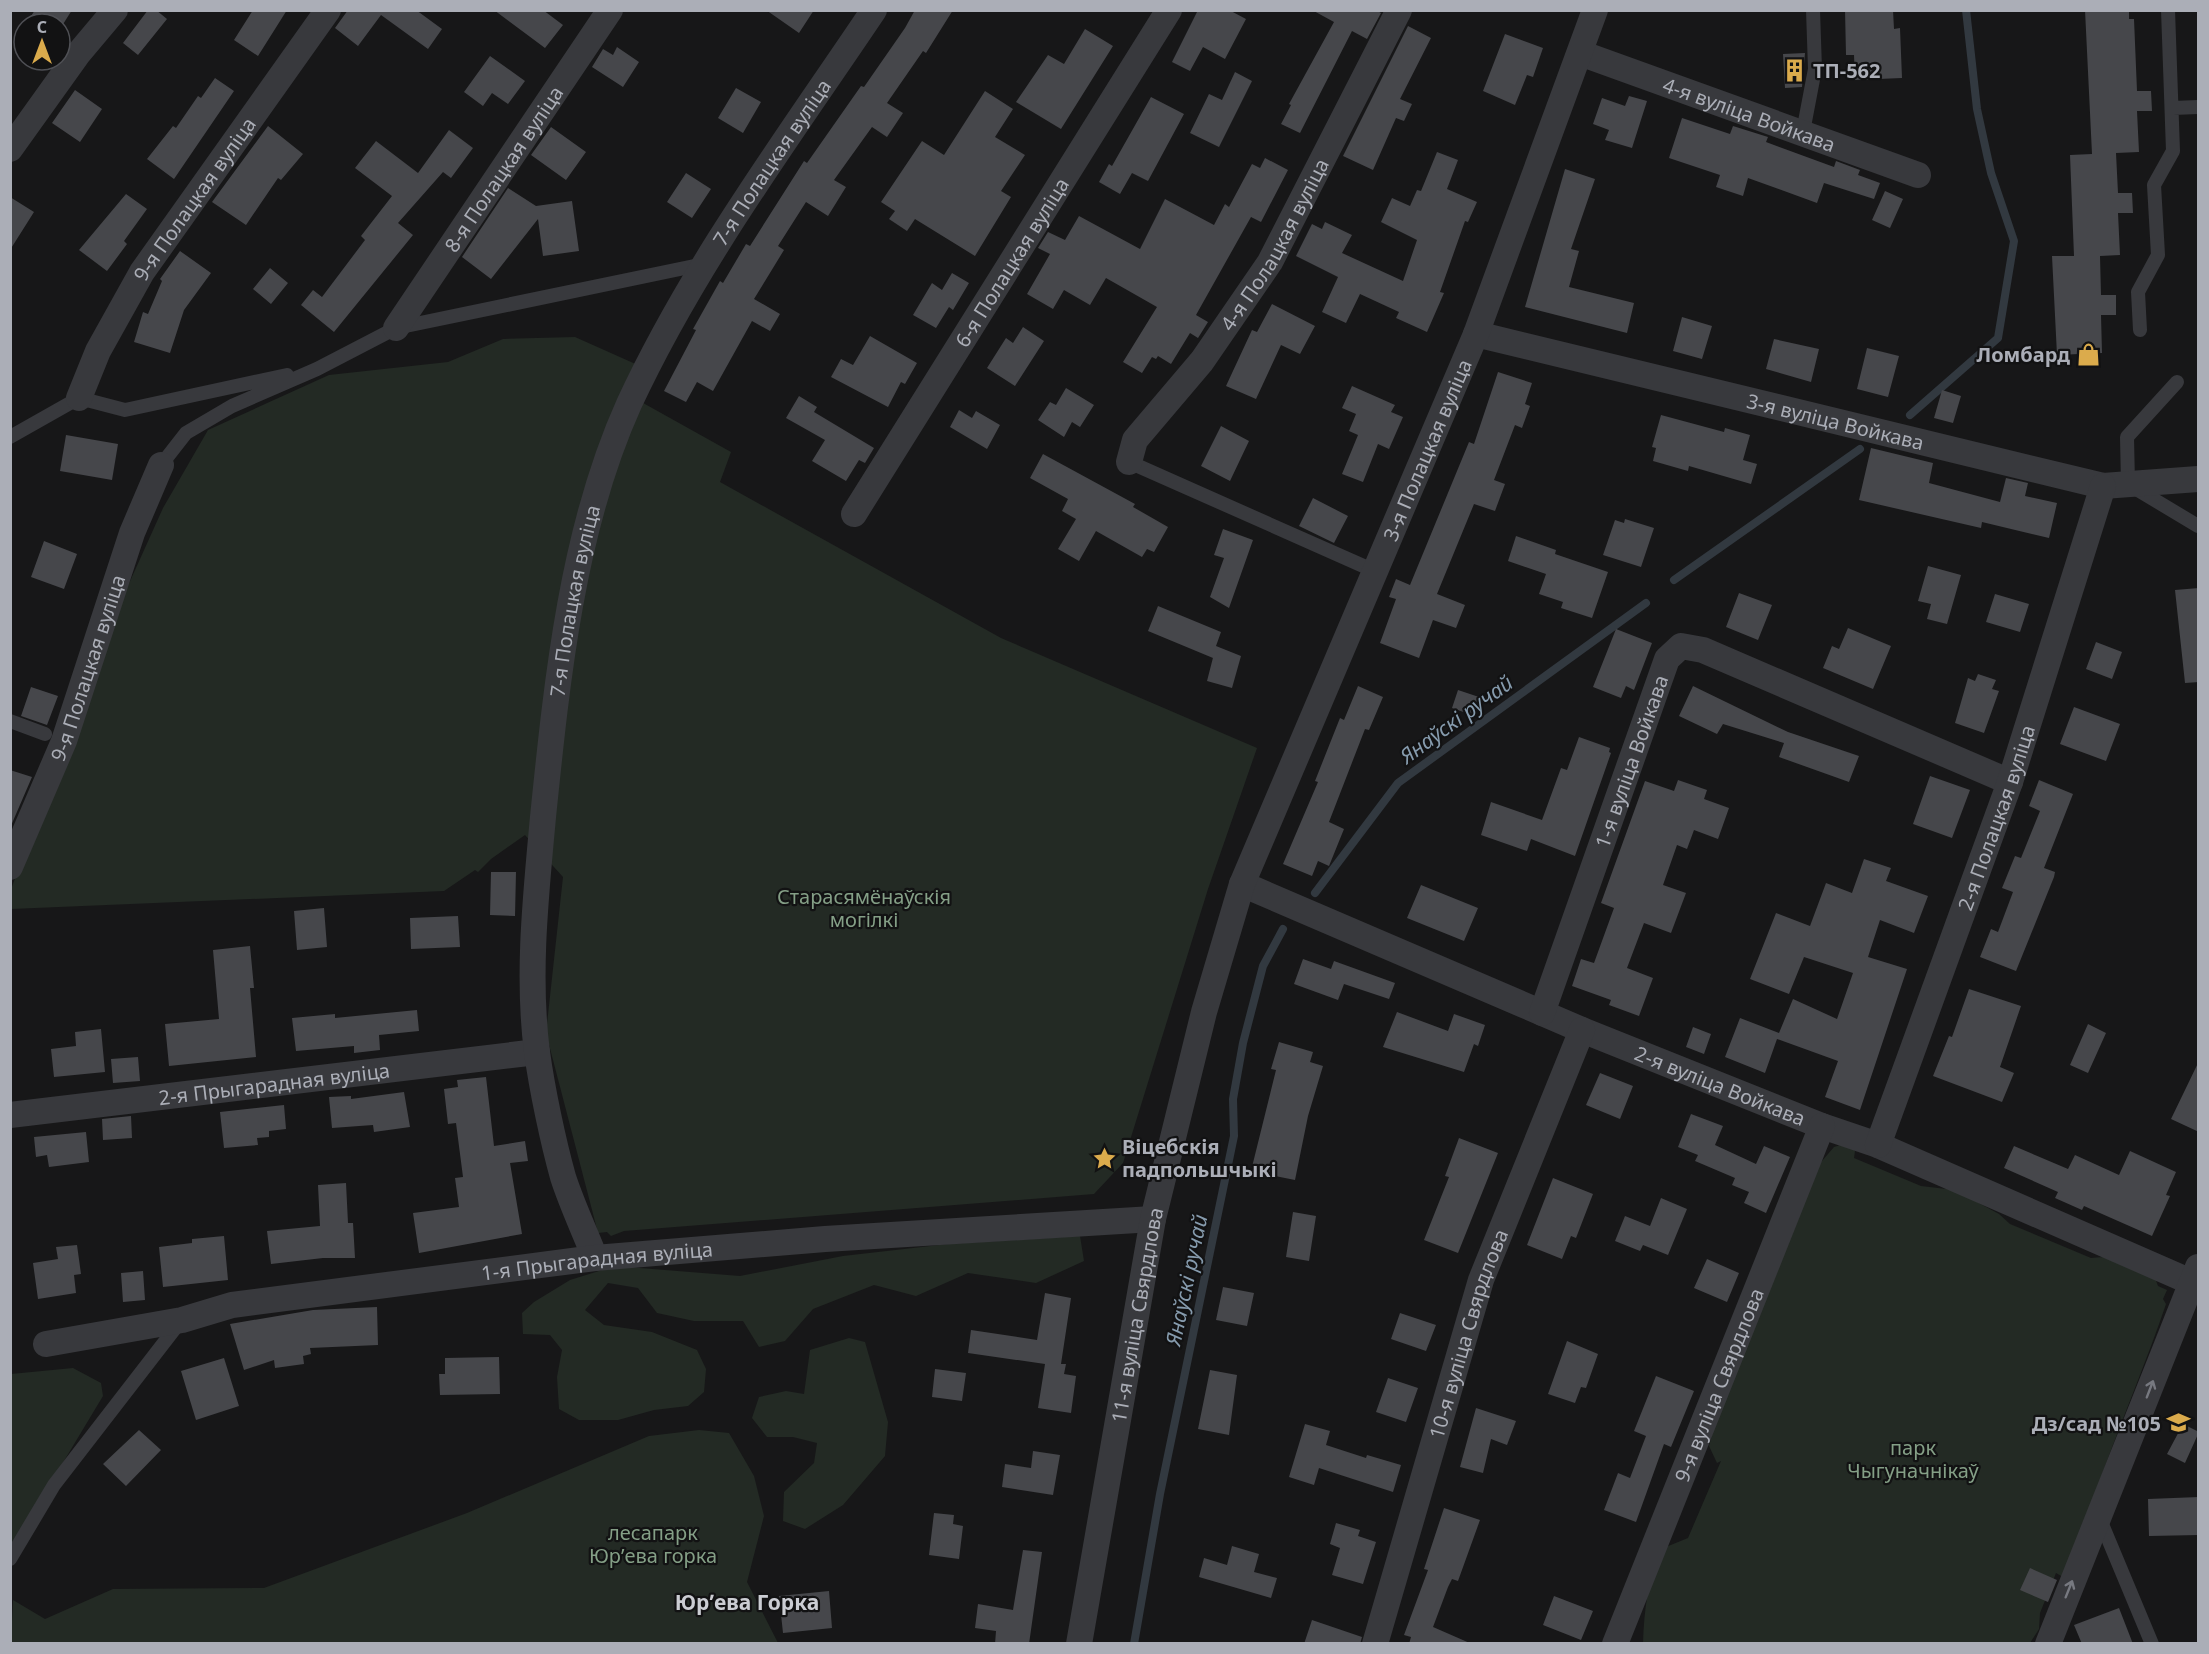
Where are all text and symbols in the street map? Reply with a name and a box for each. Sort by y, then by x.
north arrow [12,12,72,72]
text: С [37,16,47,38]
building icon: ТП-562 [1782,57,1808,83]
place label: ТП-562 [1813,57,1881,84]
street label: 4-я вуліца Войкава [1659,71,1839,158]
street label: 7-я Полацкая вуліца [706,74,837,251]
street label: 8-я Полацкая вуліца [438,80,569,257]
street label: 9-я Полацкая вуліца [126,111,261,285]
street label: 4-я Полацкая вуліца [1214,153,1334,336]
street label: 6-я Полацкая вуліца [948,172,1075,352]
place label: Ломбард [1977,341,2070,368]
shop icon: Ломбард [2075,341,2101,367]
street label: 3-я Полацкая вуліца [1376,355,1477,545]
street label: 3-я вуліца Войкава [1744,387,1927,456]
street label: 7-я Полацкая вуліца [543,502,606,698]
street label: 9-я Полацкая вуліца [43,571,131,765]
water label: Янаўскі ручай [1393,668,1518,770]
street label: 1-я вуліца Войкава [1588,671,1674,851]
street label: 2-я Полацкая вуліца [1951,721,2041,914]
park label: Старасямёнаўскія могілкі [777,883,951,933]
street label: 2-я вуліца Войкава [1631,1039,1810,1132]
street label: 2-я Прыгарадная вуліца [157,1056,391,1111]
place label: Віцебскія падпольшчыкі [1122,1133,1277,1183]
place icon: Віцебскія падпольшчыкі [1091,1145,1117,1171]
street label: 11-я вуліца Свярдлова [1104,1204,1169,1425]
water label: Янаўскі ручай [1158,1212,1214,1349]
street label: 10-я вуліца Свярдлова [1422,1225,1514,1441]
street label: 1-я Прыгарадная вуліца [480,1235,714,1286]
street label: 9-я вуліца Свярдлова [1668,1284,1769,1486]
one-way arrow [2145,1380,2156,1398]
place label: Дз/сад №105 [2032,1410,2161,1437]
school or university icon: Дз/сад №105 [2166,1410,2192,1436]
park label: парк Чыгуначнікаў [1847,1434,1980,1484]
park label: лесапарк Юрʼева горка [589,1519,717,1569]
one-way arrow [2064,1580,2075,1599]
district label: Юрʼева Горка [675,1588,819,1616]

